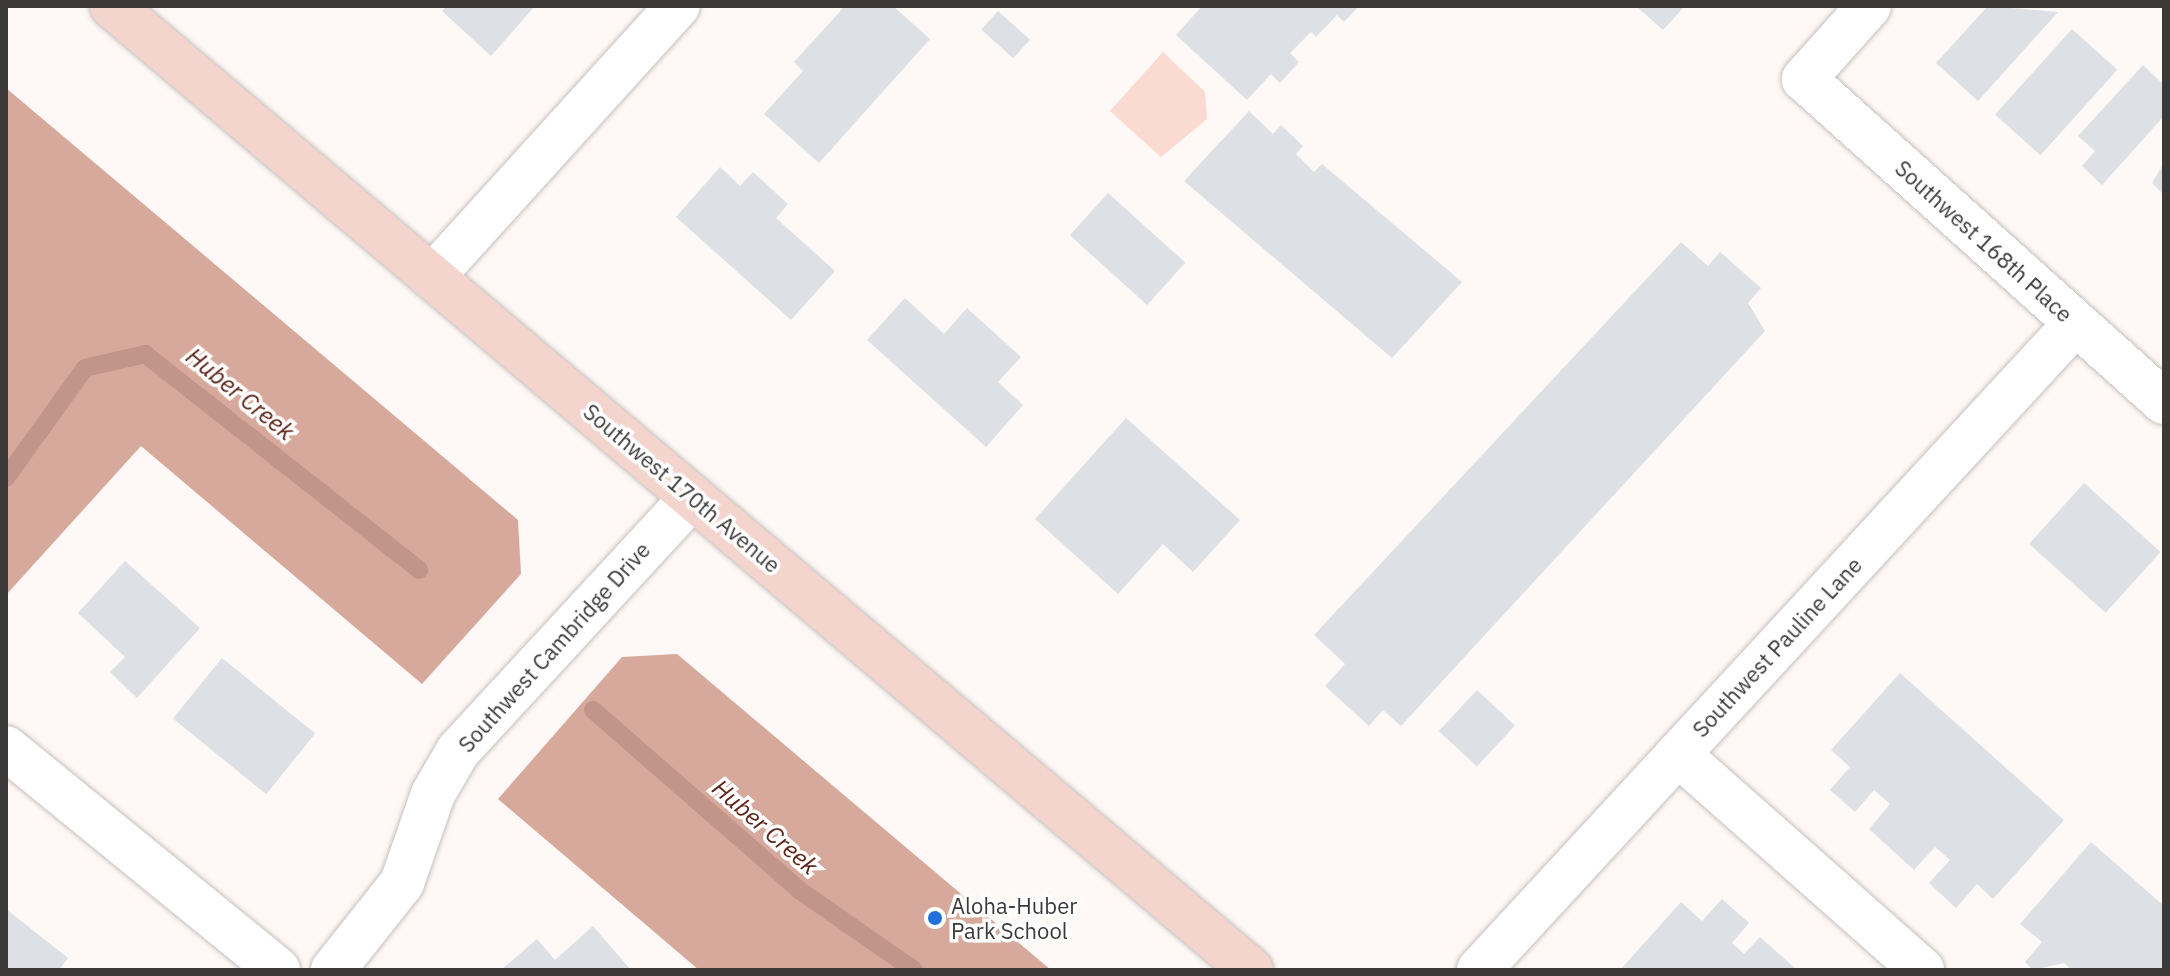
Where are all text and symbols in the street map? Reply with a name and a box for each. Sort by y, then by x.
street label: Southwest 168th Place [1890,155,2078,327]
water label: Huber Creek [180,342,300,446]
street label: Southwest 170th Avenue [578,398,786,578]
street label: Southwest Cambridge Drive [453,537,655,757]
street label: Southwest Pauline Lane [1687,552,1867,742]
water label: Huber Creek [706,773,824,881]
place label: Aloha-Huber Park School [951,892,1077,944]
marker: Aloha-Huber Park School [926,909,944,927]

